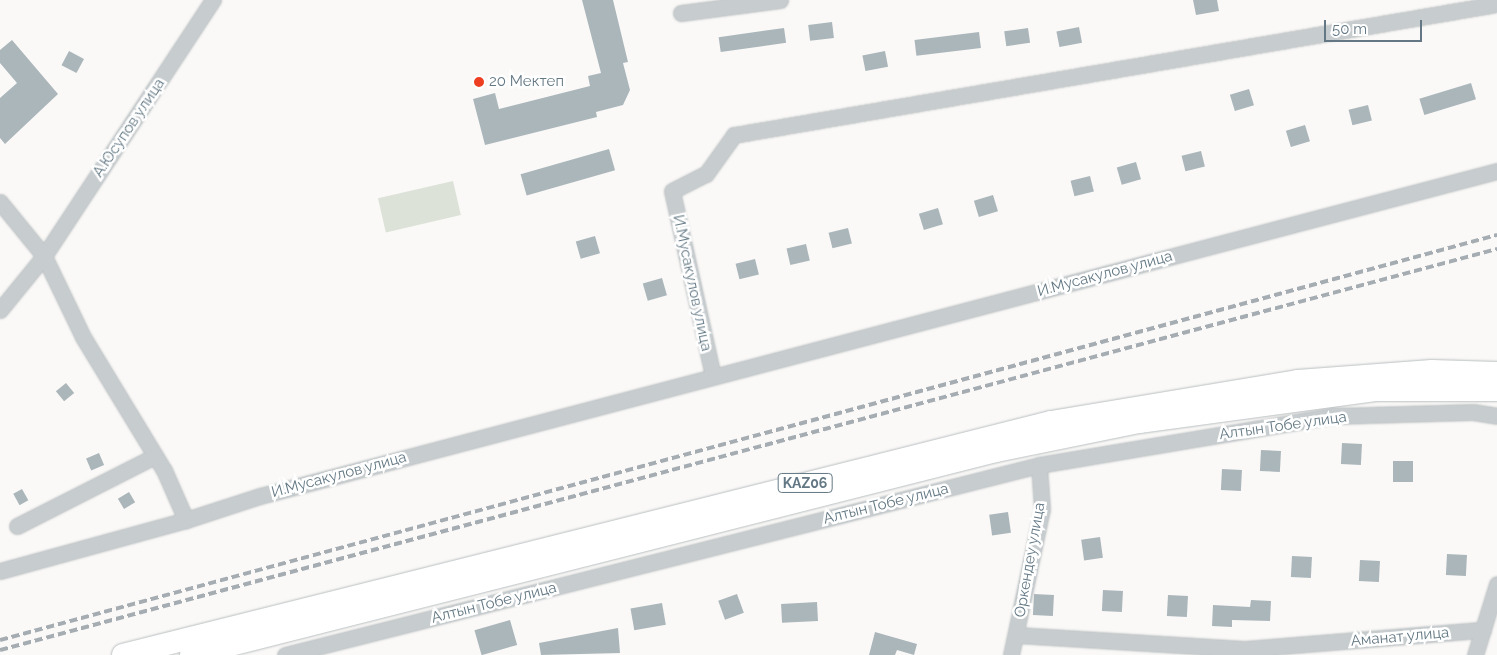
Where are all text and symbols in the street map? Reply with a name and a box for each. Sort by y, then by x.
scale bar [1327,10,1424,42]
text: 50 m [1332,20,1367,38]
place label: 20 Мектеп [489,73,564,91]
street label: А.Юсупов улица [89,75,169,181]
marker: 20 Мектеп [473,76,485,88]
street label: И.Мусакулов улица [669,213,715,353]
street label: И.Мусакулов улица [1035,247,1175,301]
street label: Алтын Тобе улица [1218,408,1348,444]
street label: И.Мусакулов улица [269,448,409,502]
road number: KАZ06 [778,472,832,494]
street label: Алтын Тобе улица [821,480,951,528]
street label: Оркендеу улица [1011,501,1049,619]
street label: Алтын Тобе улица [429,579,559,627]
street label: Аманат улица [1350,624,1450,650]

